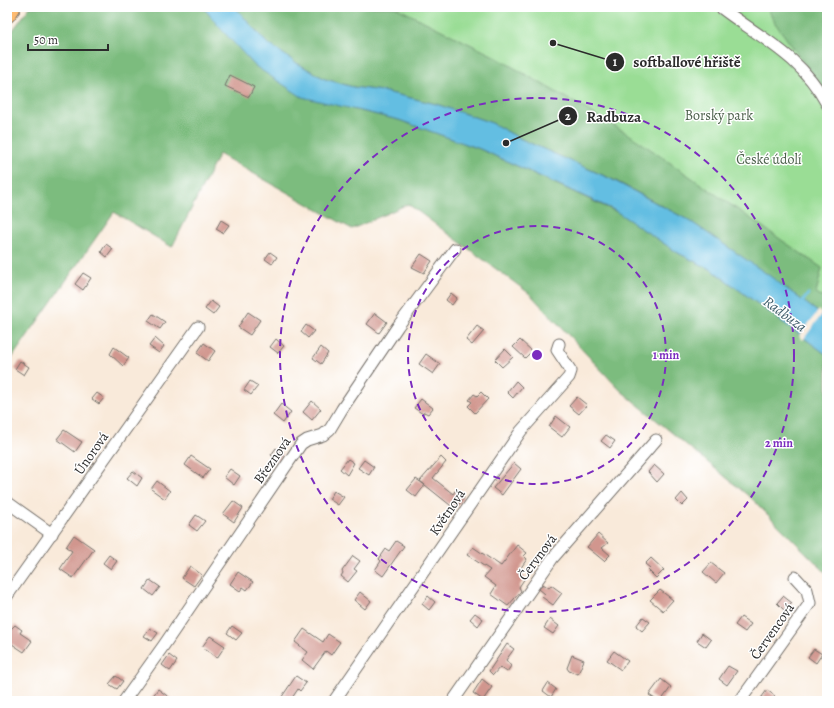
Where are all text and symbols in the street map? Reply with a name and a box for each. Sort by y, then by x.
scale bar [28,26,108,52]
text: 50 m [34,32,58,48]
callout: softballové hřiště [605,48,749,75]
text: softballové hřiště [633,52,741,72]
text: 1 [613,54,618,70]
callout: Radbuza [558,103,649,130]
park label: Borský park [685,106,753,125]
text: Radbuza [587,107,642,127]
text: 2 [565,108,571,124]
park label: České údolí [736,150,802,169]
water label: Radbuza [759,291,811,337]
text: 1 min [653,347,680,363]
centre of rings [530,348,544,362]
street label: Únorová [70,428,113,479]
street label: Březnová [249,433,296,487]
text: 2 min [765,435,793,451]
street label: Květnová [425,485,470,539]
street label: Červnová [514,530,561,584]
street label: Červencová [746,599,799,663]

